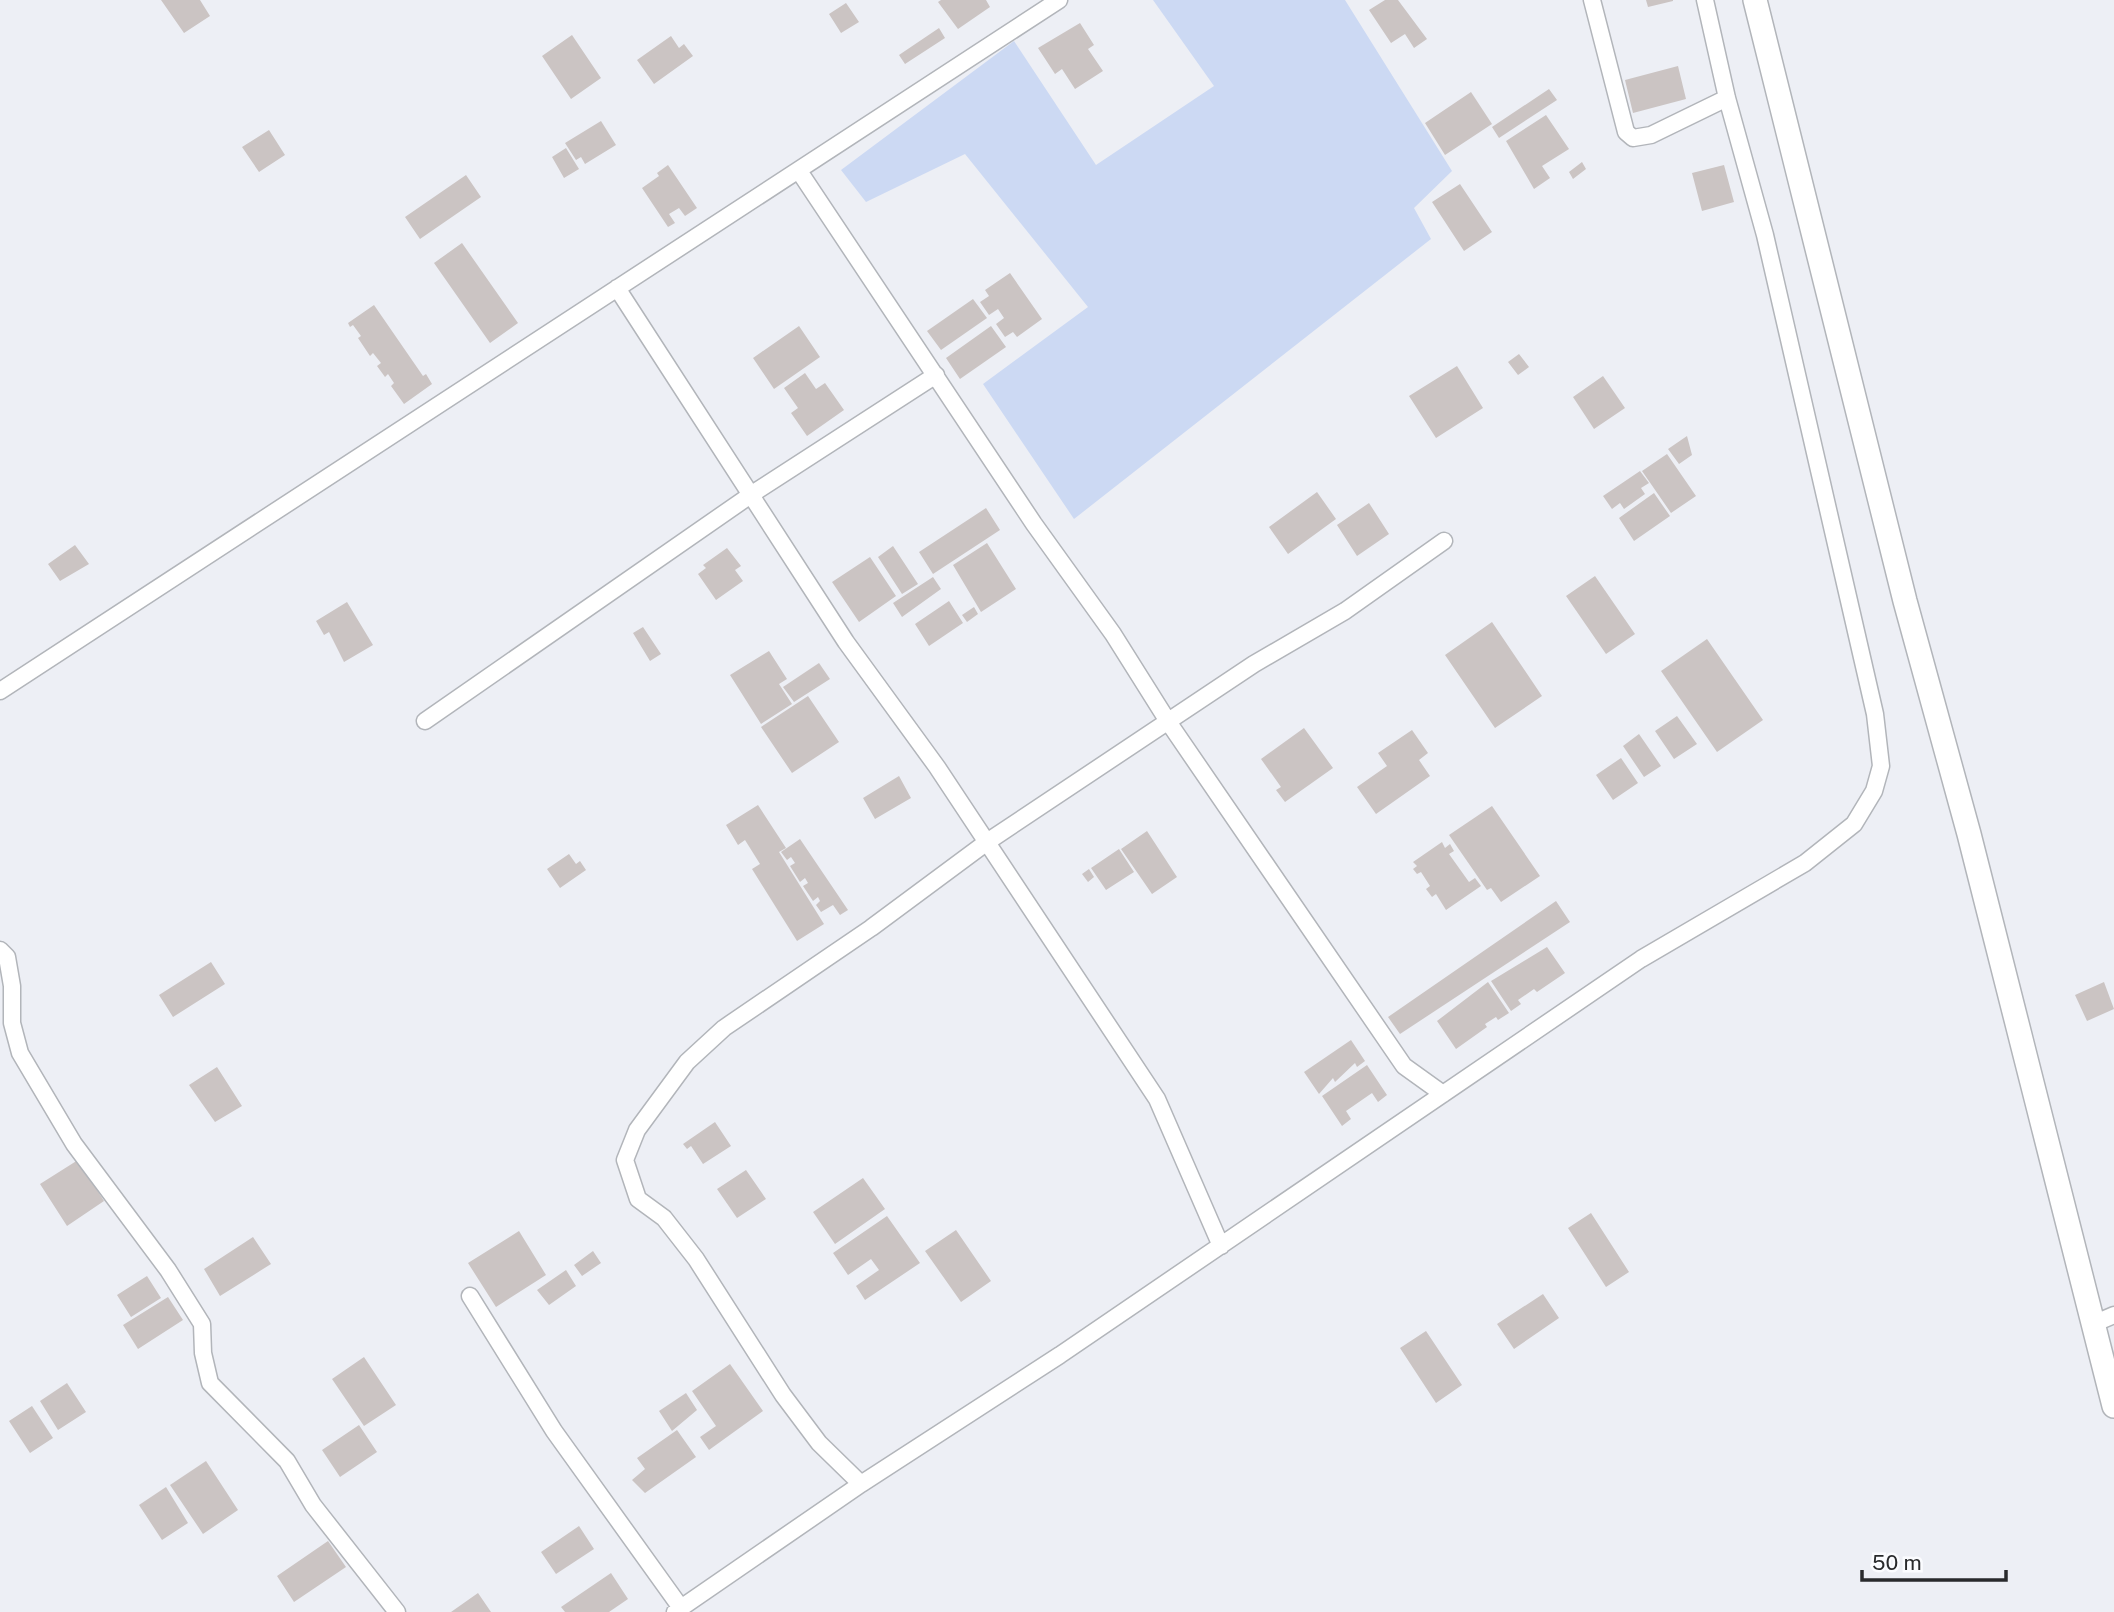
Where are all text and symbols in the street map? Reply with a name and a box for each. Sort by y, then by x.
scale bar [1862,1538,2006,1582]
text: 50 m [1872,1550,1922,1575]

